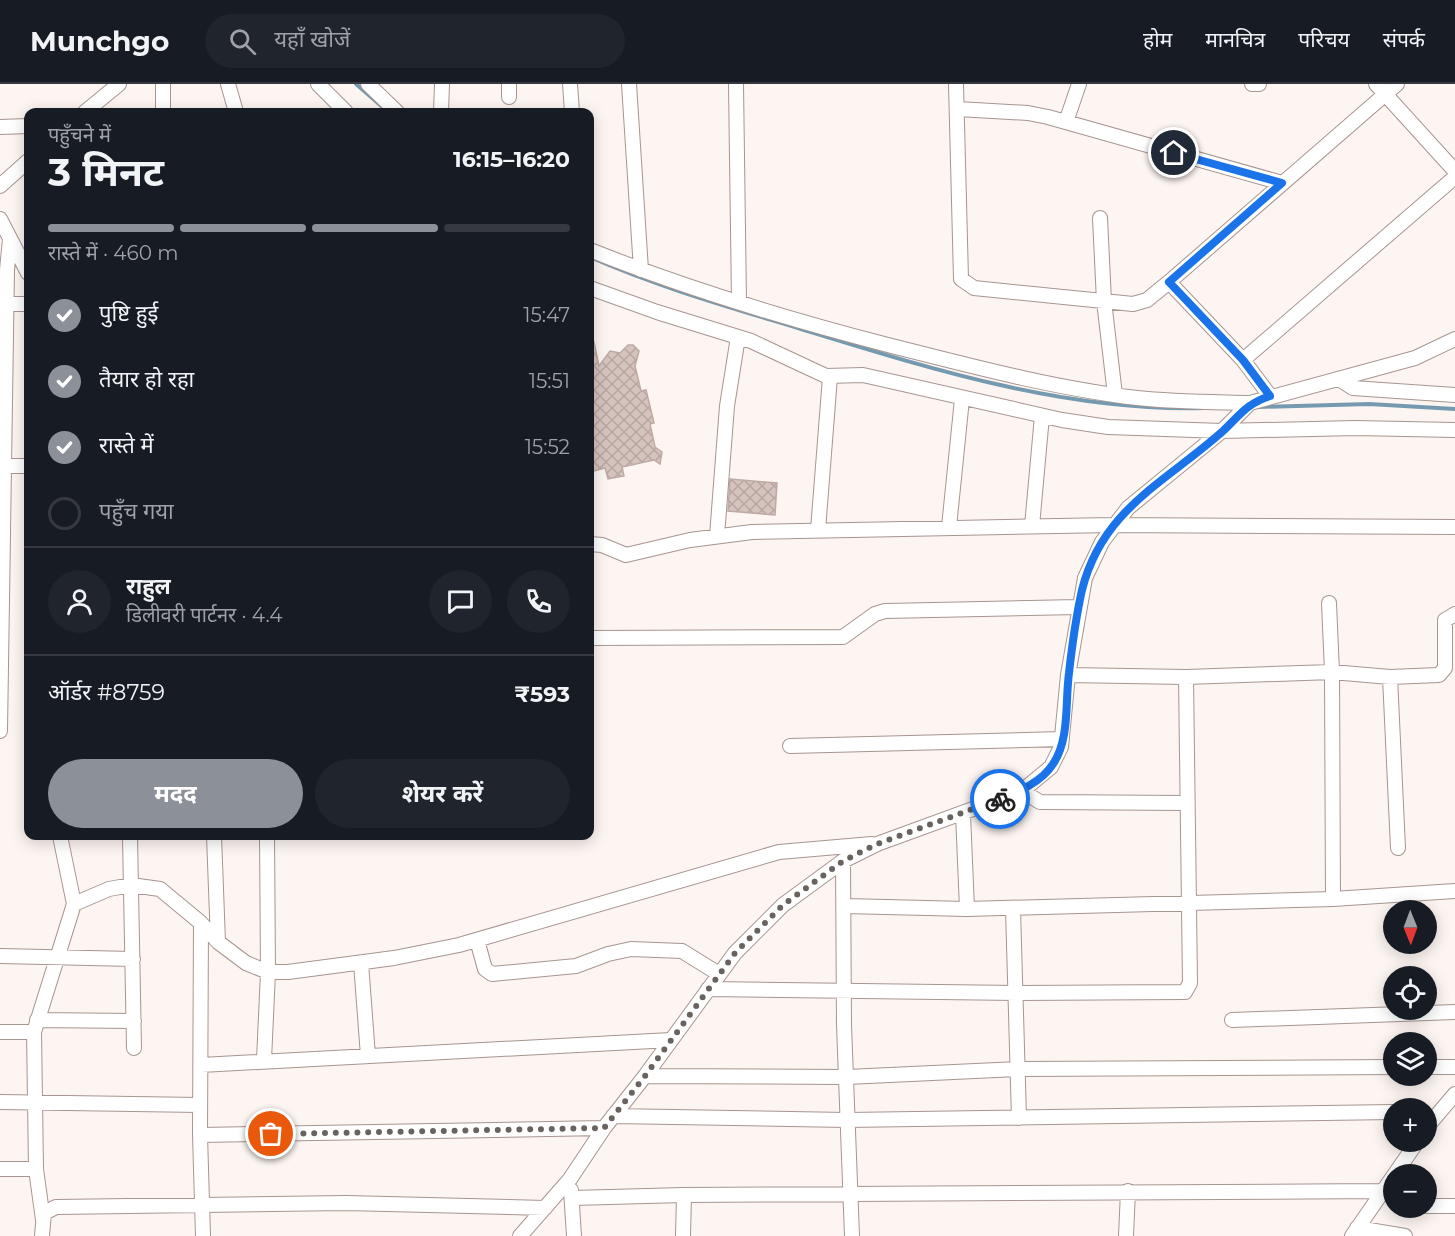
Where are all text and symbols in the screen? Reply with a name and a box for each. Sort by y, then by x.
search box [205,14,625,68]
text: Munchgo [30,24,169,58]
icon: search [226,25,259,58]
text: यहाँ खोजें [274,26,350,53]
text: होम [1143,27,1172,52]
text: मानचित्र [1205,27,1265,52]
text: परिचय [1298,27,1350,52]
text: संपर्क [1383,27,1425,52]
text: पहुँचने में [48,123,111,147]
pin [1148,127,1199,178]
icon: home [1157,136,1190,169]
text: 16:15–16:20 [453,146,570,173]
text: 3 मिनट [48,148,164,196]
text: रास्ते में · 460 m [48,241,178,265]
icon: check [48,299,81,332]
text: पुष्टि हुई [99,300,158,327]
text: 15:47 [523,303,570,327]
icon: check [48,365,81,398]
text: तैयार हो रहा [99,366,194,393]
text: 15:51 [529,369,570,393]
icon: check [48,431,81,464]
text: रास्ते में [99,432,154,459]
text: 15:52 [525,435,570,459]
text: पहुँच गया [99,498,174,525]
button: person [48,570,111,633]
button: chat [429,570,492,633]
button: phone [507,570,570,633]
text: राहुल [126,573,171,600]
text: डिलीवरी पार्टनर · 4.4 [126,603,283,627]
text: ऑर्डर #8759 [48,679,165,706]
text: ₹593 [514,681,570,708]
button: मदद [48,759,303,828]
button: शेयर करें [315,759,570,828]
courier [970,769,1030,829]
icon: bike [984,783,1017,816]
north arrow [1383,900,1437,954]
map controls [1383,900,1437,1218]
button: locate [1383,966,1437,1020]
button: layers [1383,1032,1437,1086]
button: + [1383,1098,1437,1152]
pin [245,1108,296,1159]
icon: bag [254,1117,287,1150]
button: − [1383,1164,1437,1218]

